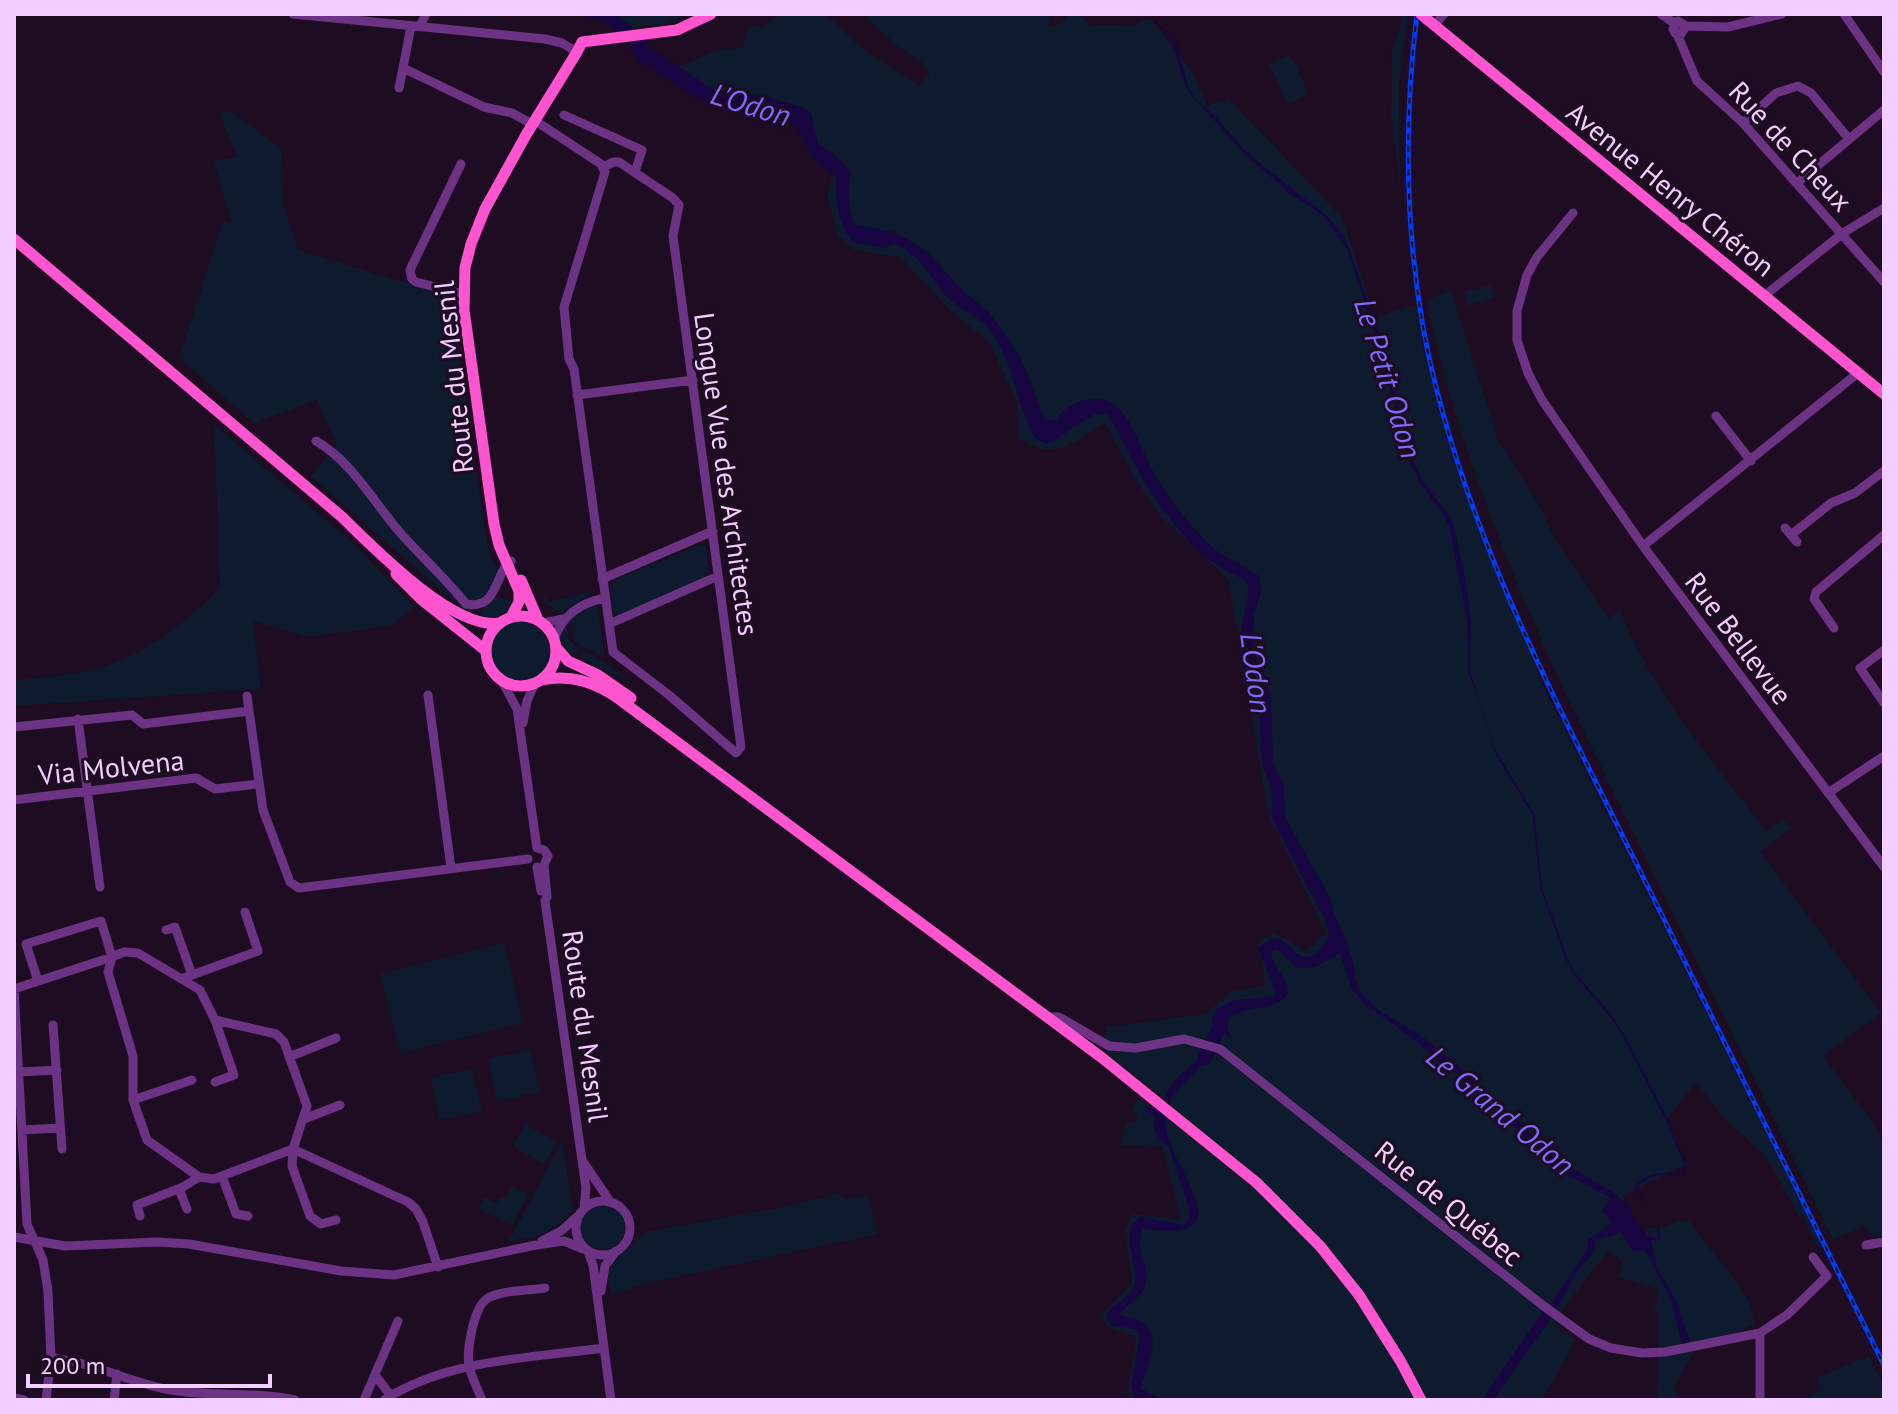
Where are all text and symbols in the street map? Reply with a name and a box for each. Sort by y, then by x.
water label: L'Odon [706,73,796,135]
street label: Rue de Cheux [1721,73,1861,219]
street label: Avenue Henry Chéron [1559,94,1783,284]
street label: Route du Mesnil [425,279,481,475]
water label: Le Petit Odon [1346,293,1432,463]
street label: Longue Vue des Architectes [686,310,768,638]
street label: Rue Bellevue [1677,564,1801,712]
water label: L'Odon [1232,630,1282,716]
street label: Via Molvena [35,741,186,793]
street label: Route du Mesnil [554,928,618,1124]
water label: Le Grand Odon [1419,1037,1583,1183]
street label: Rue de Québec [1367,1132,1531,1274]
scale bar [28,1338,270,1388]
text: 200 m [40,1350,105,1381]

